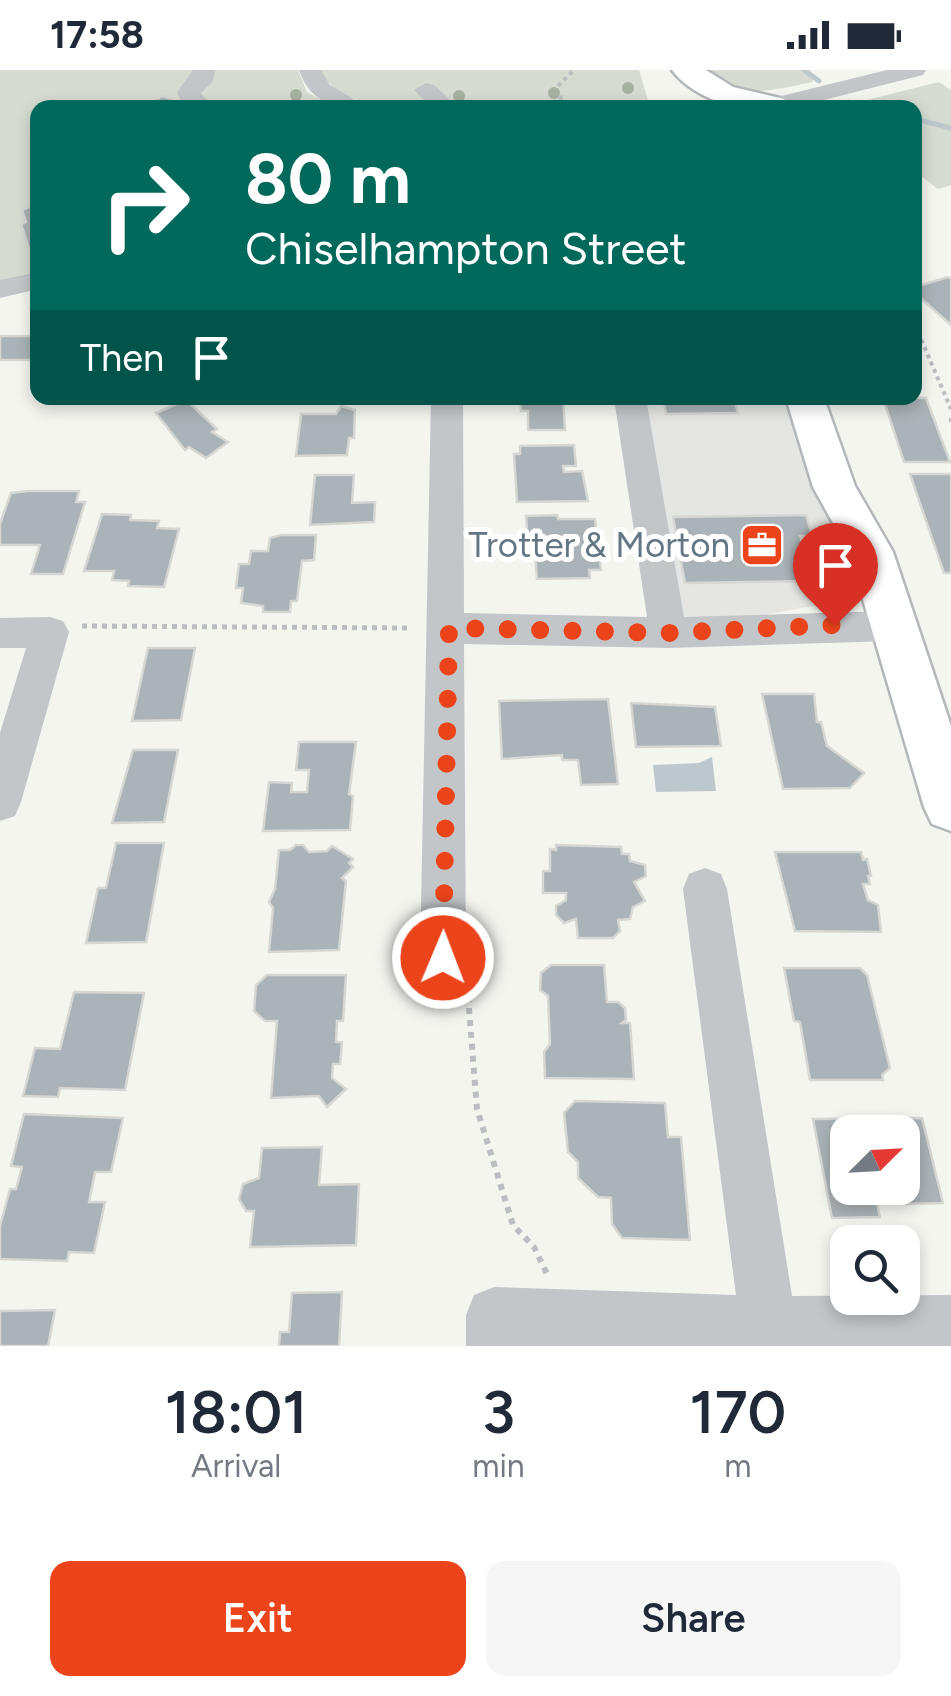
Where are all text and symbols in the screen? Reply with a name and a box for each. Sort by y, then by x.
text: 17:58 [50,12,144,58]
text: 80 m [245,136,411,221]
icon: right [80,140,210,270]
text: Chiselhampton Street [245,221,687,275]
icon: arrive [184,330,239,385]
text: Then [80,335,164,381]
office icon: Trotter & Morton [739,522,785,568]
pin [793,523,878,626]
place label: Trotter & Morton [468,524,730,566]
icon: arrive [808,538,863,593]
position arrow [391,906,495,1010]
north arrow [830,1115,920,1205]
map controls [830,1115,920,1315]
button: search [830,1225,920,1315]
text: 18:01 [165,1376,307,1448]
text: 3 [482,1376,515,1448]
text: 170 [690,1376,786,1448]
text: Arrival [191,1447,281,1485]
text: min [472,1447,525,1485]
text: m [724,1447,751,1485]
button: Exit [50,1561,466,1676]
button: Share [486,1561,901,1676]

